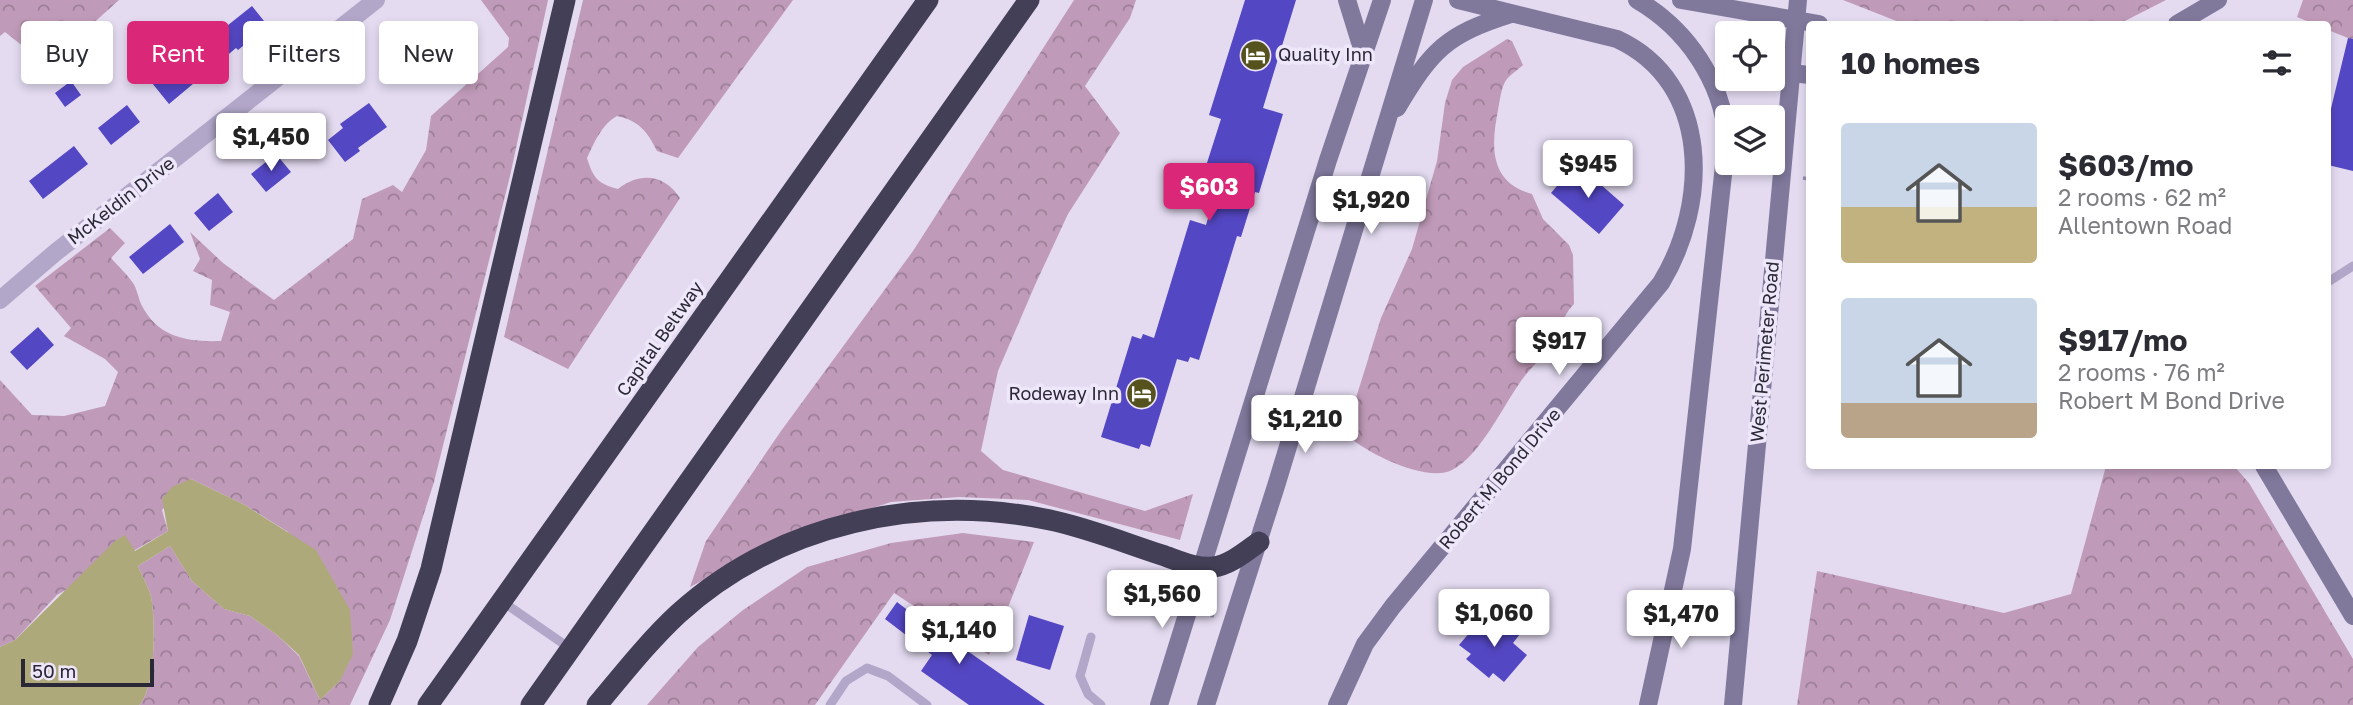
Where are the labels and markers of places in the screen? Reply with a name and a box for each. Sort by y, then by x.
hotel icon: Quality Inn [1238,38,1272,72]
place label: Quality Inn [1278,43,1373,65]
pin: $1,450 [214,114,328,173]
pin: $945 [1547,140,1629,200]
pin: $603 [1168,164,1250,223]
pin: $1,920 [1314,176,1428,236]
pin: $917 [1518,318,1600,377]
hotel icon: Rodeway Inn [1125,377,1159,411]
place label: Rodeway Inn [1008,382,1119,404]
pin: $1,210 [1248,396,1362,455]
pin: $1,560 [1105,570,1219,630]
pin: $1,060 [1437,590,1551,649]
pin: $1,470 [1624,590,1738,650]
pin: $1,140 [902,606,1016,666]

